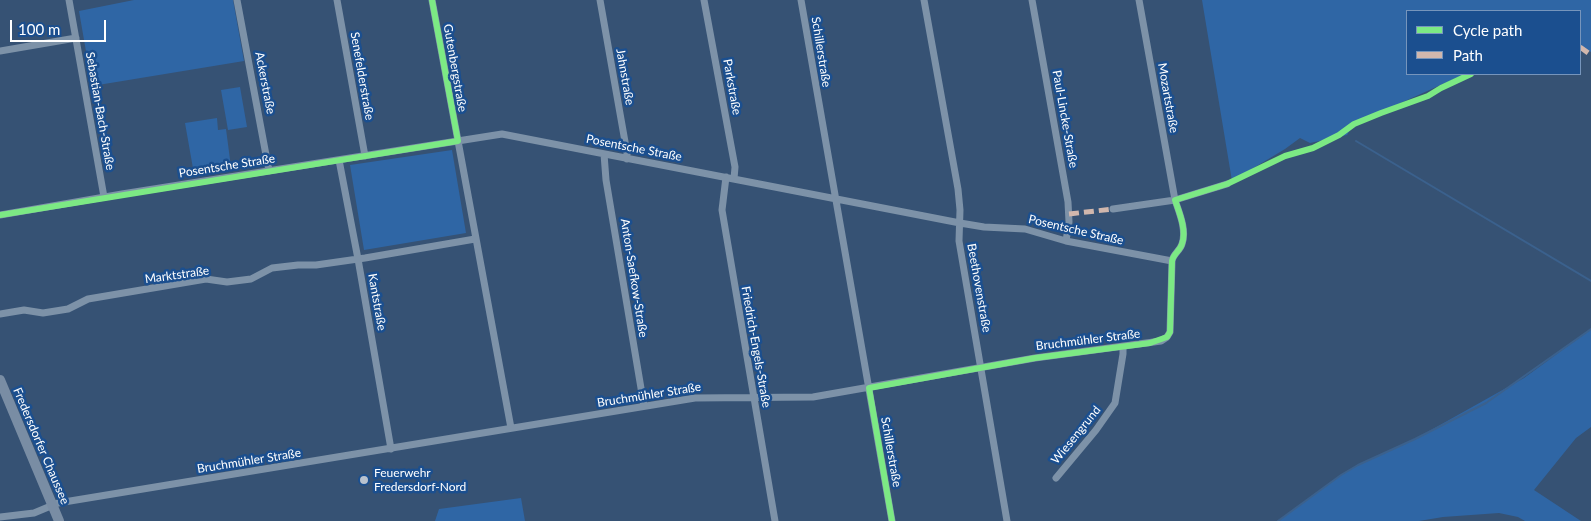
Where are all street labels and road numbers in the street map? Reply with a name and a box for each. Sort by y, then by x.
street label: Schillerstraße [808,16,834,88]
street label: Gutenbergstraße [440,23,470,113]
street label: Senefelderstraße [347,31,377,121]
street label: Jahnstraße [613,48,637,106]
street label: Sebastian-Bach-Straße [83,51,117,171]
street label: Ackerstraße [252,51,278,115]
street label: Parkstraße [720,58,744,116]
street label: Mozartstraße [1155,62,1181,134]
street label: Paul-Lincke-Straße [1049,69,1081,169]
street label: Posentsche Straße [585,132,683,164]
street label: Posentsche Straße [178,151,276,181]
street label: Posentsche Straße [1027,212,1125,248]
street label: Anton-Saefkow-Straße [617,217,651,339]
street label: Beethovenstraße [964,242,994,334]
street label: Marktstraße [144,263,210,287]
street label: Kantstraße [365,272,389,332]
street label: Friedrich-Engels-Straße [738,285,774,409]
street label: Bruchmühler Straße [1035,326,1141,354]
street label: Bruchmühler Straße [596,380,702,410]
street label: Fredersdorfer Chaussee [10,385,72,507]
street label: Wiesengrund [1048,403,1104,467]
street label: Schillerstraße [878,416,904,488]
street label: Bruchmühler Straße [196,446,302,476]

